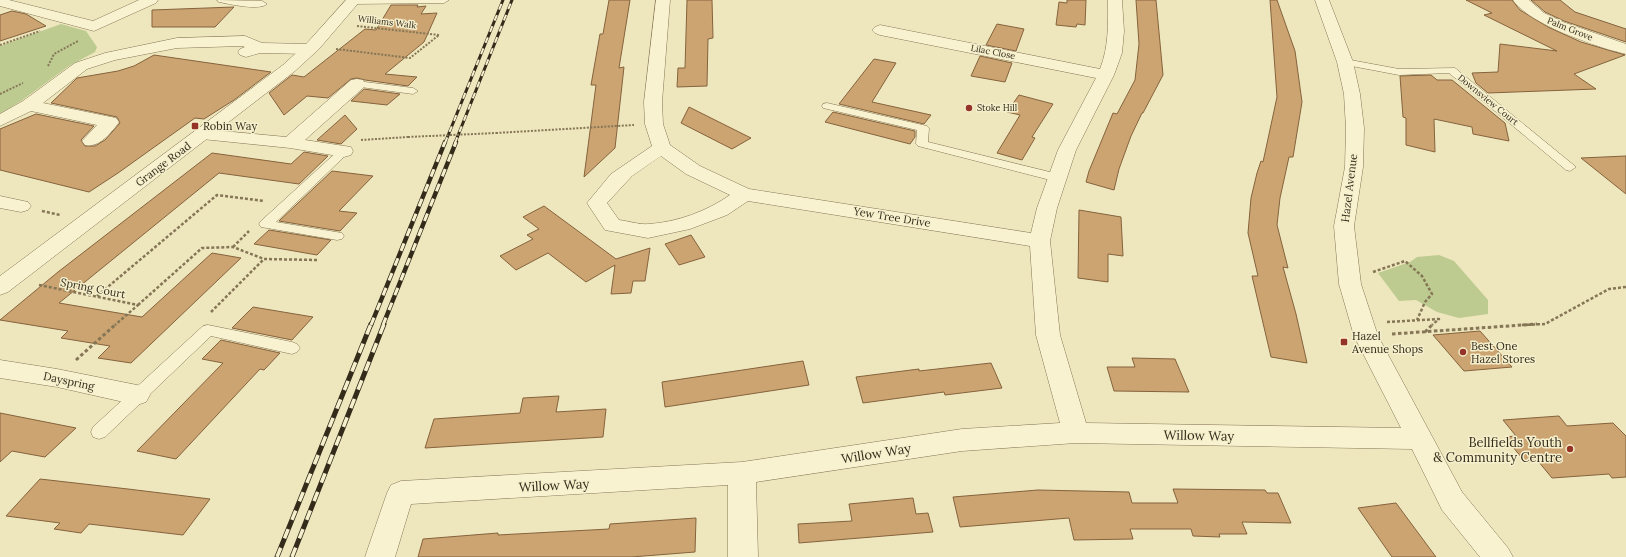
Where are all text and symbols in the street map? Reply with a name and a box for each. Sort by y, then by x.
street label: Williams Walk [357,12,417,31]
street label: Palm Grove [1546,14,1595,43]
street label: Lilac Close [970,42,1016,61]
street label: Downsview Court [1456,72,1521,128]
place label: Stoke Hill [977,102,1018,113]
marker: Stoke Hill [964,103,974,113]
place label: Robin Way [203,119,257,133]
marker: Robin Way [190,121,200,131]
street label: Grange Road [133,138,194,189]
street label: Hazel Avenue [1338,153,1360,223]
street label: Yew Tree Drive [851,204,932,230]
street label: Spring Court [59,275,127,301]
place label: Hazel Avenue Shops [1351,329,1423,356]
marker: Hazel Avenue Shops [1339,337,1349,347]
place label: Best One Hazel Stores [1471,339,1535,366]
marker: Best One Hazel Stores [1458,347,1468,357]
street label: Dayspring [42,369,97,393]
street label: Willow Way [1164,426,1235,445]
place label: Bellfields Youth & Community Centre [1433,434,1562,466]
street label: Willow Way [840,440,912,467]
marker: Bellfields Youth & Community Centre [1565,444,1575,454]
street label: Willow Way [518,475,590,496]

